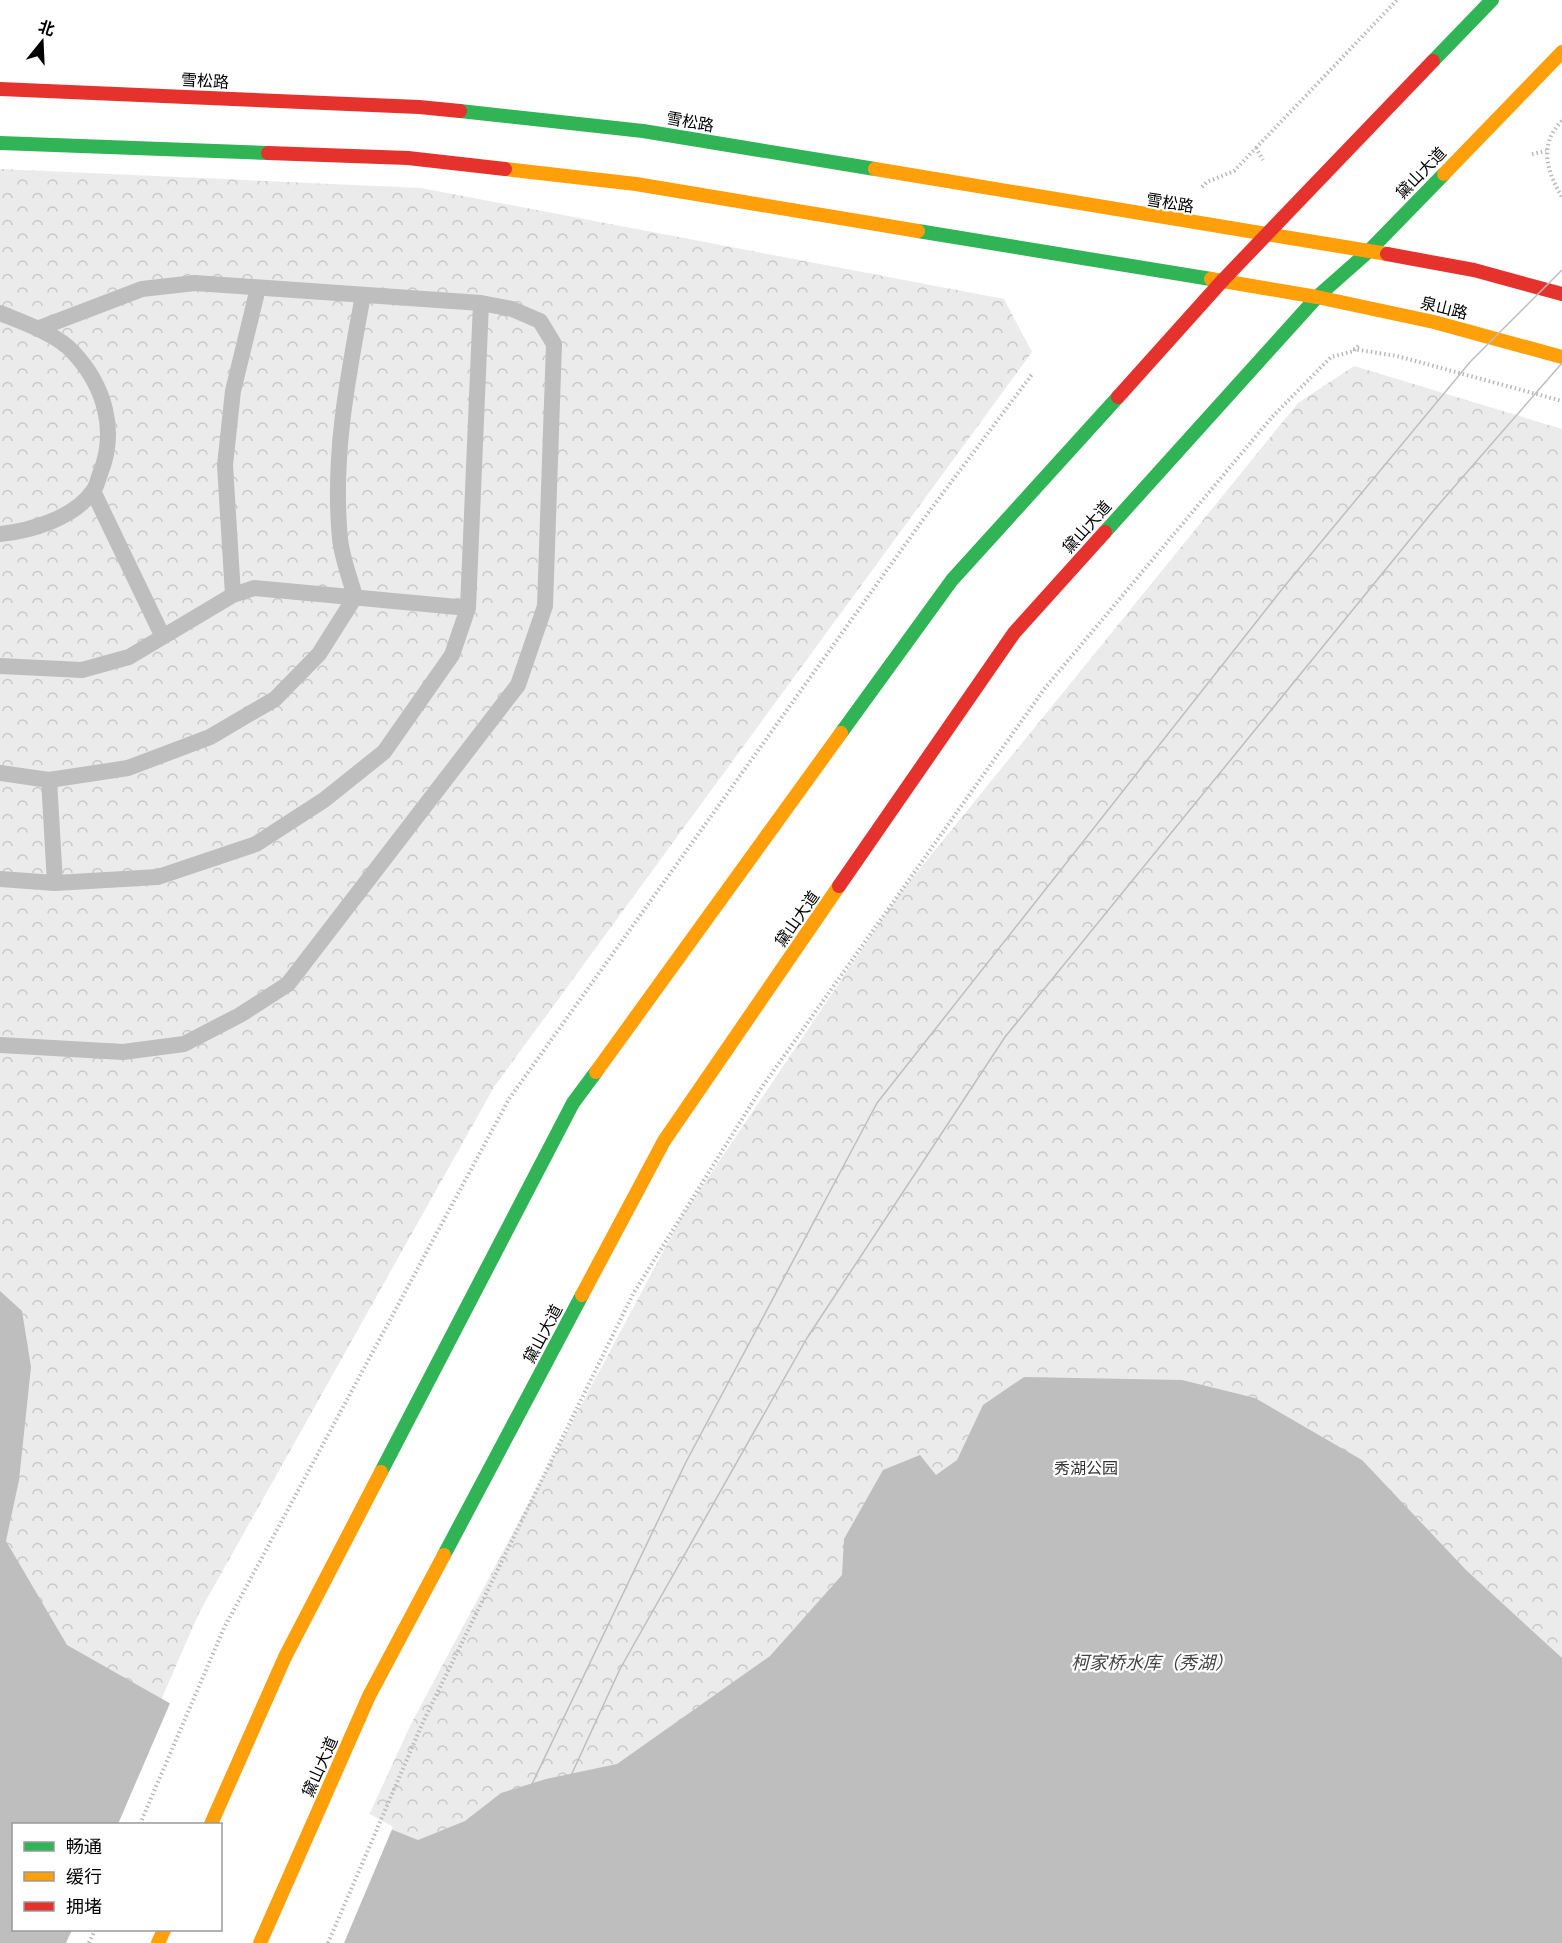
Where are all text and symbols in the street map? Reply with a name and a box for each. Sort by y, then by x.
north arrow [12,12,72,72]
text: 北 [36,17,57,40]
street label: 雪松路 [181,70,229,92]
street label: 雪松路 [665,108,715,136]
street label: 黛山大道 [1392,143,1450,203]
street label: 雪松路 [1145,190,1195,216]
street label: 泉山路 [1418,293,1470,323]
street label: 黛山大道 [1059,497,1115,557]
street label: 黛山大道 [771,887,823,951]
street label: 黛山大道 [520,1301,566,1367]
park label: 秀湖公园 [1054,1459,1118,1478]
water label: 柯家桥水库（秀湖） [1071,1652,1233,1673]
street label: 黛山大道 [298,1734,342,1800]
legend [12,1823,222,1931]
text: 畅通 [66,1836,102,1857]
text: 缓行 [66,1866,102,1887]
text: 拥堵 [66,1896,102,1917]

